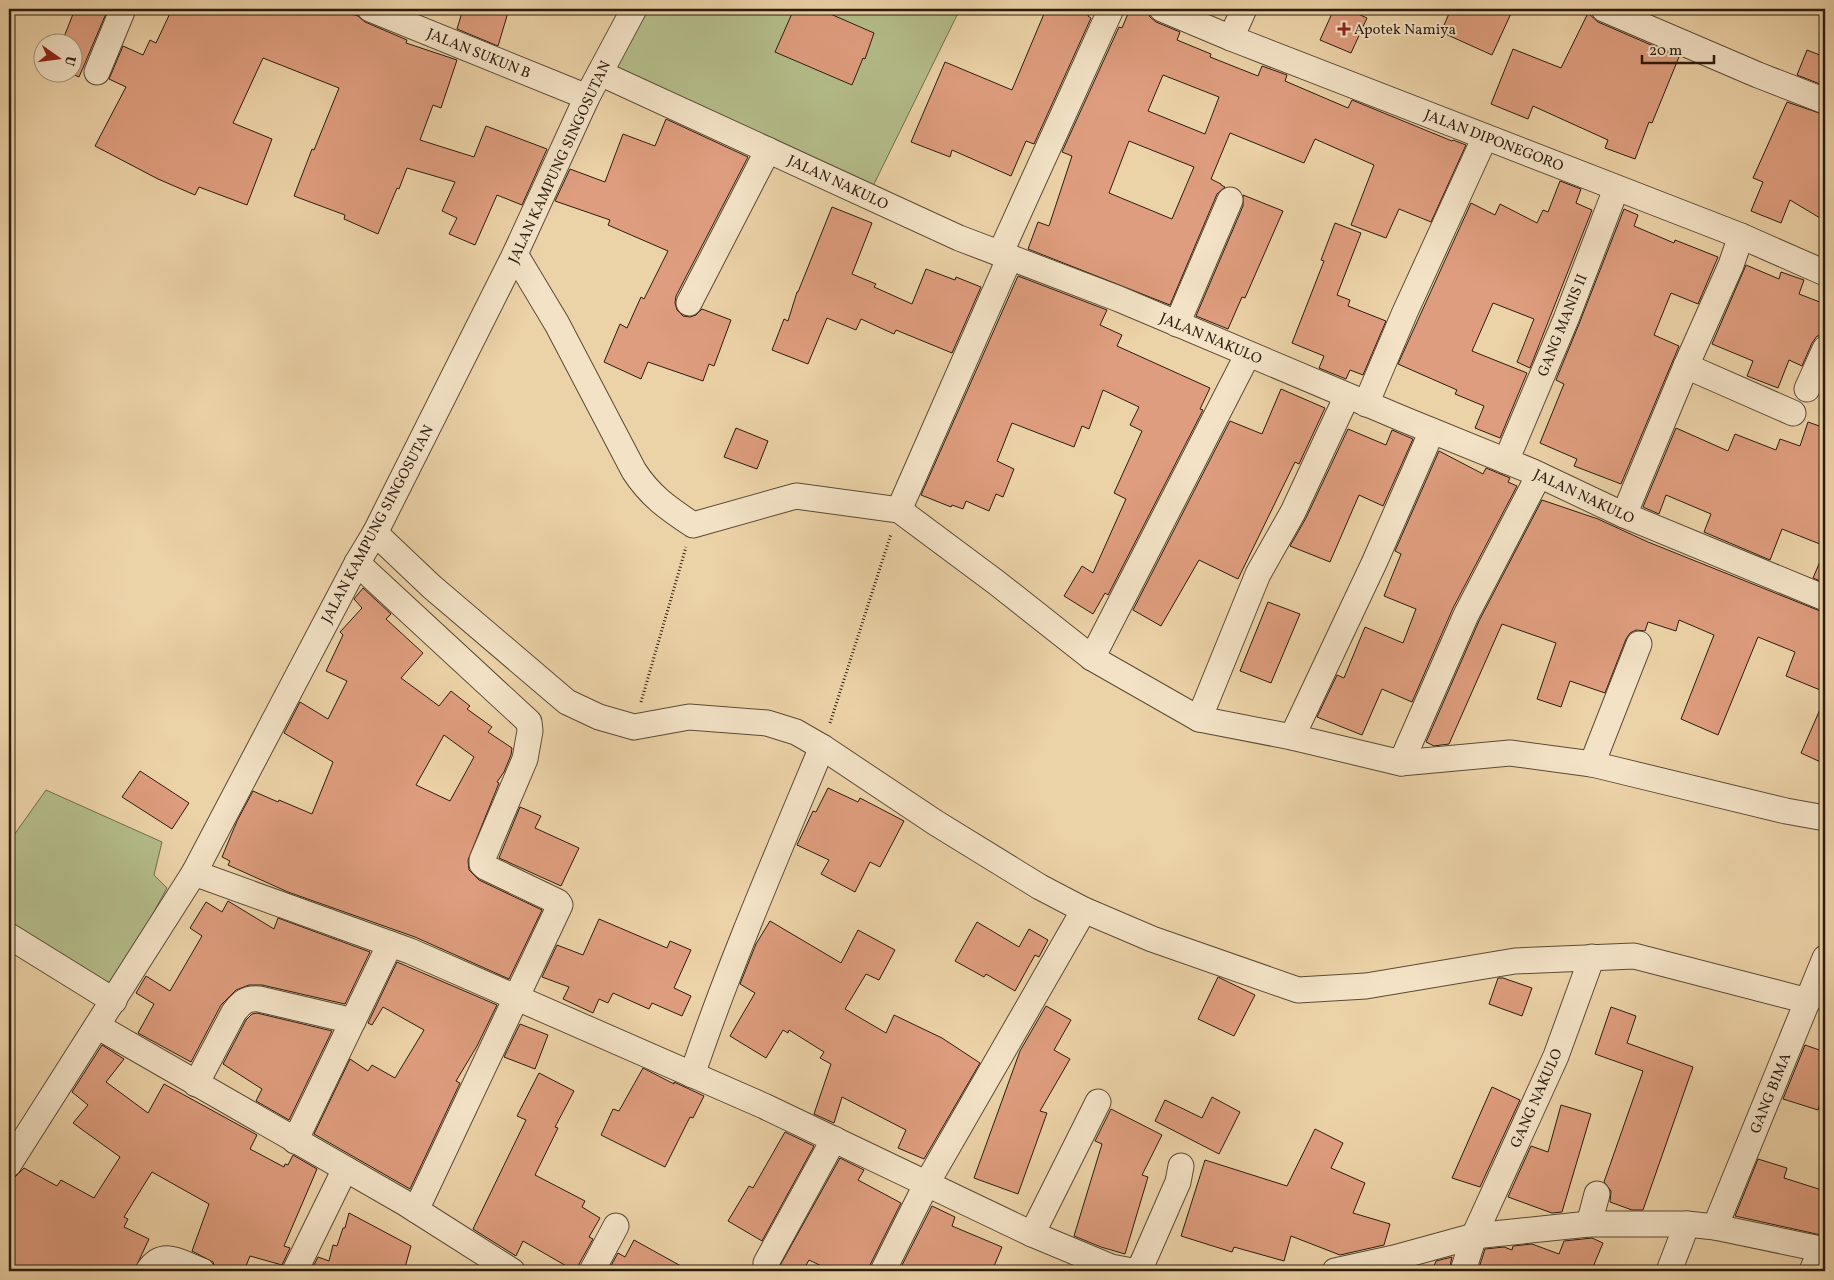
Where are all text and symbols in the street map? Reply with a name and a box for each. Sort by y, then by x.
place label: Apotek Namiya [1354,20,1456,41]
marker: Apotek Namiya [1338,23,1350,35]
street label: JALAN SUKUN B [423,24,534,85]
north arrow [32,32,82,82]
scale bar [1642,32,1714,64]
text: 20 m [1649,41,1682,62]
text: U [59,54,80,68]
street label: JALAN KAMPUNG SINGOSUTAN [504,58,617,268]
street label: JALAN DIPONEGORO [1421,105,1566,178]
street label: JALAN NAKULO [783,151,891,216]
street label: GANG MANIS II [1533,271,1594,380]
street label: JALAN NAKULO [1156,308,1265,370]
street label: JALAN KAMPUNG SINGOSUTAN [317,422,440,628]
street label: JALAN NAKULO [1529,465,1637,530]
street label: GANG NAKULO [1506,1046,1569,1152]
street label: GANG BIMA [1746,1050,1797,1137]

